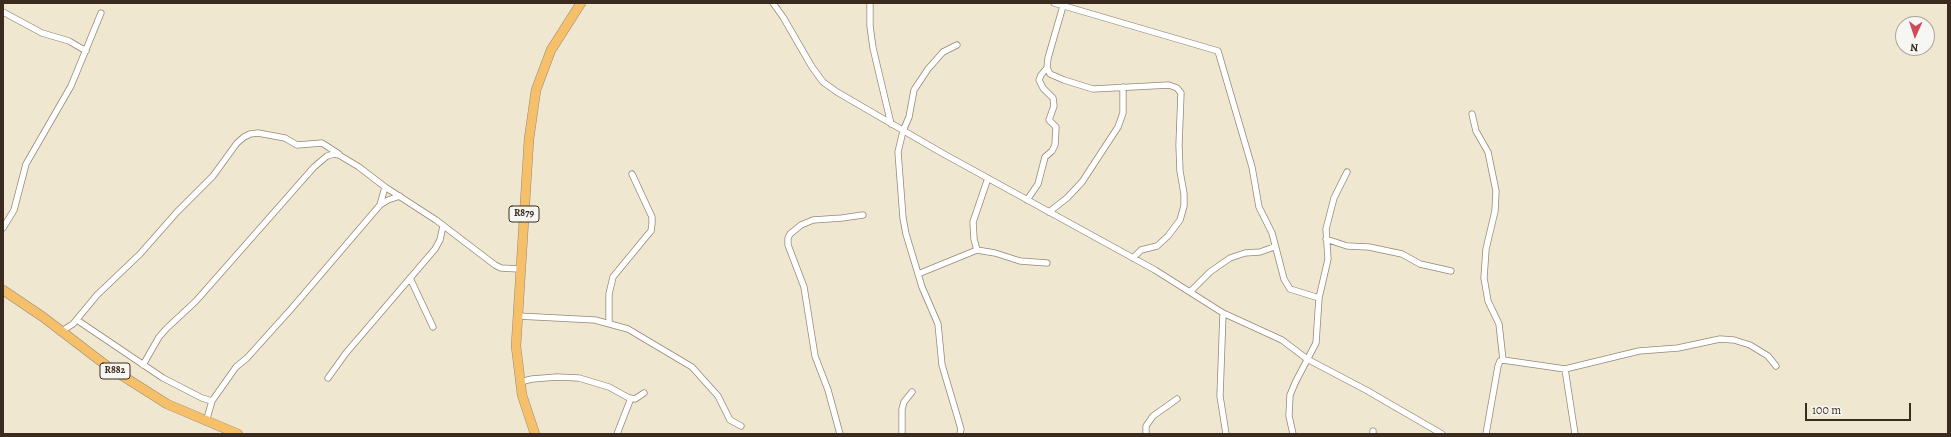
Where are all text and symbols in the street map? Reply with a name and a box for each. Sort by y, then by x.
north arrow [1895,16,1935,56]
text: N [1910,40,1919,55]
road number: R879 [509,206,539,222]
road number: R882 [100,363,130,379]
scale bar [1807,395,1913,421]
text: 100 m [1812,402,1841,418]

